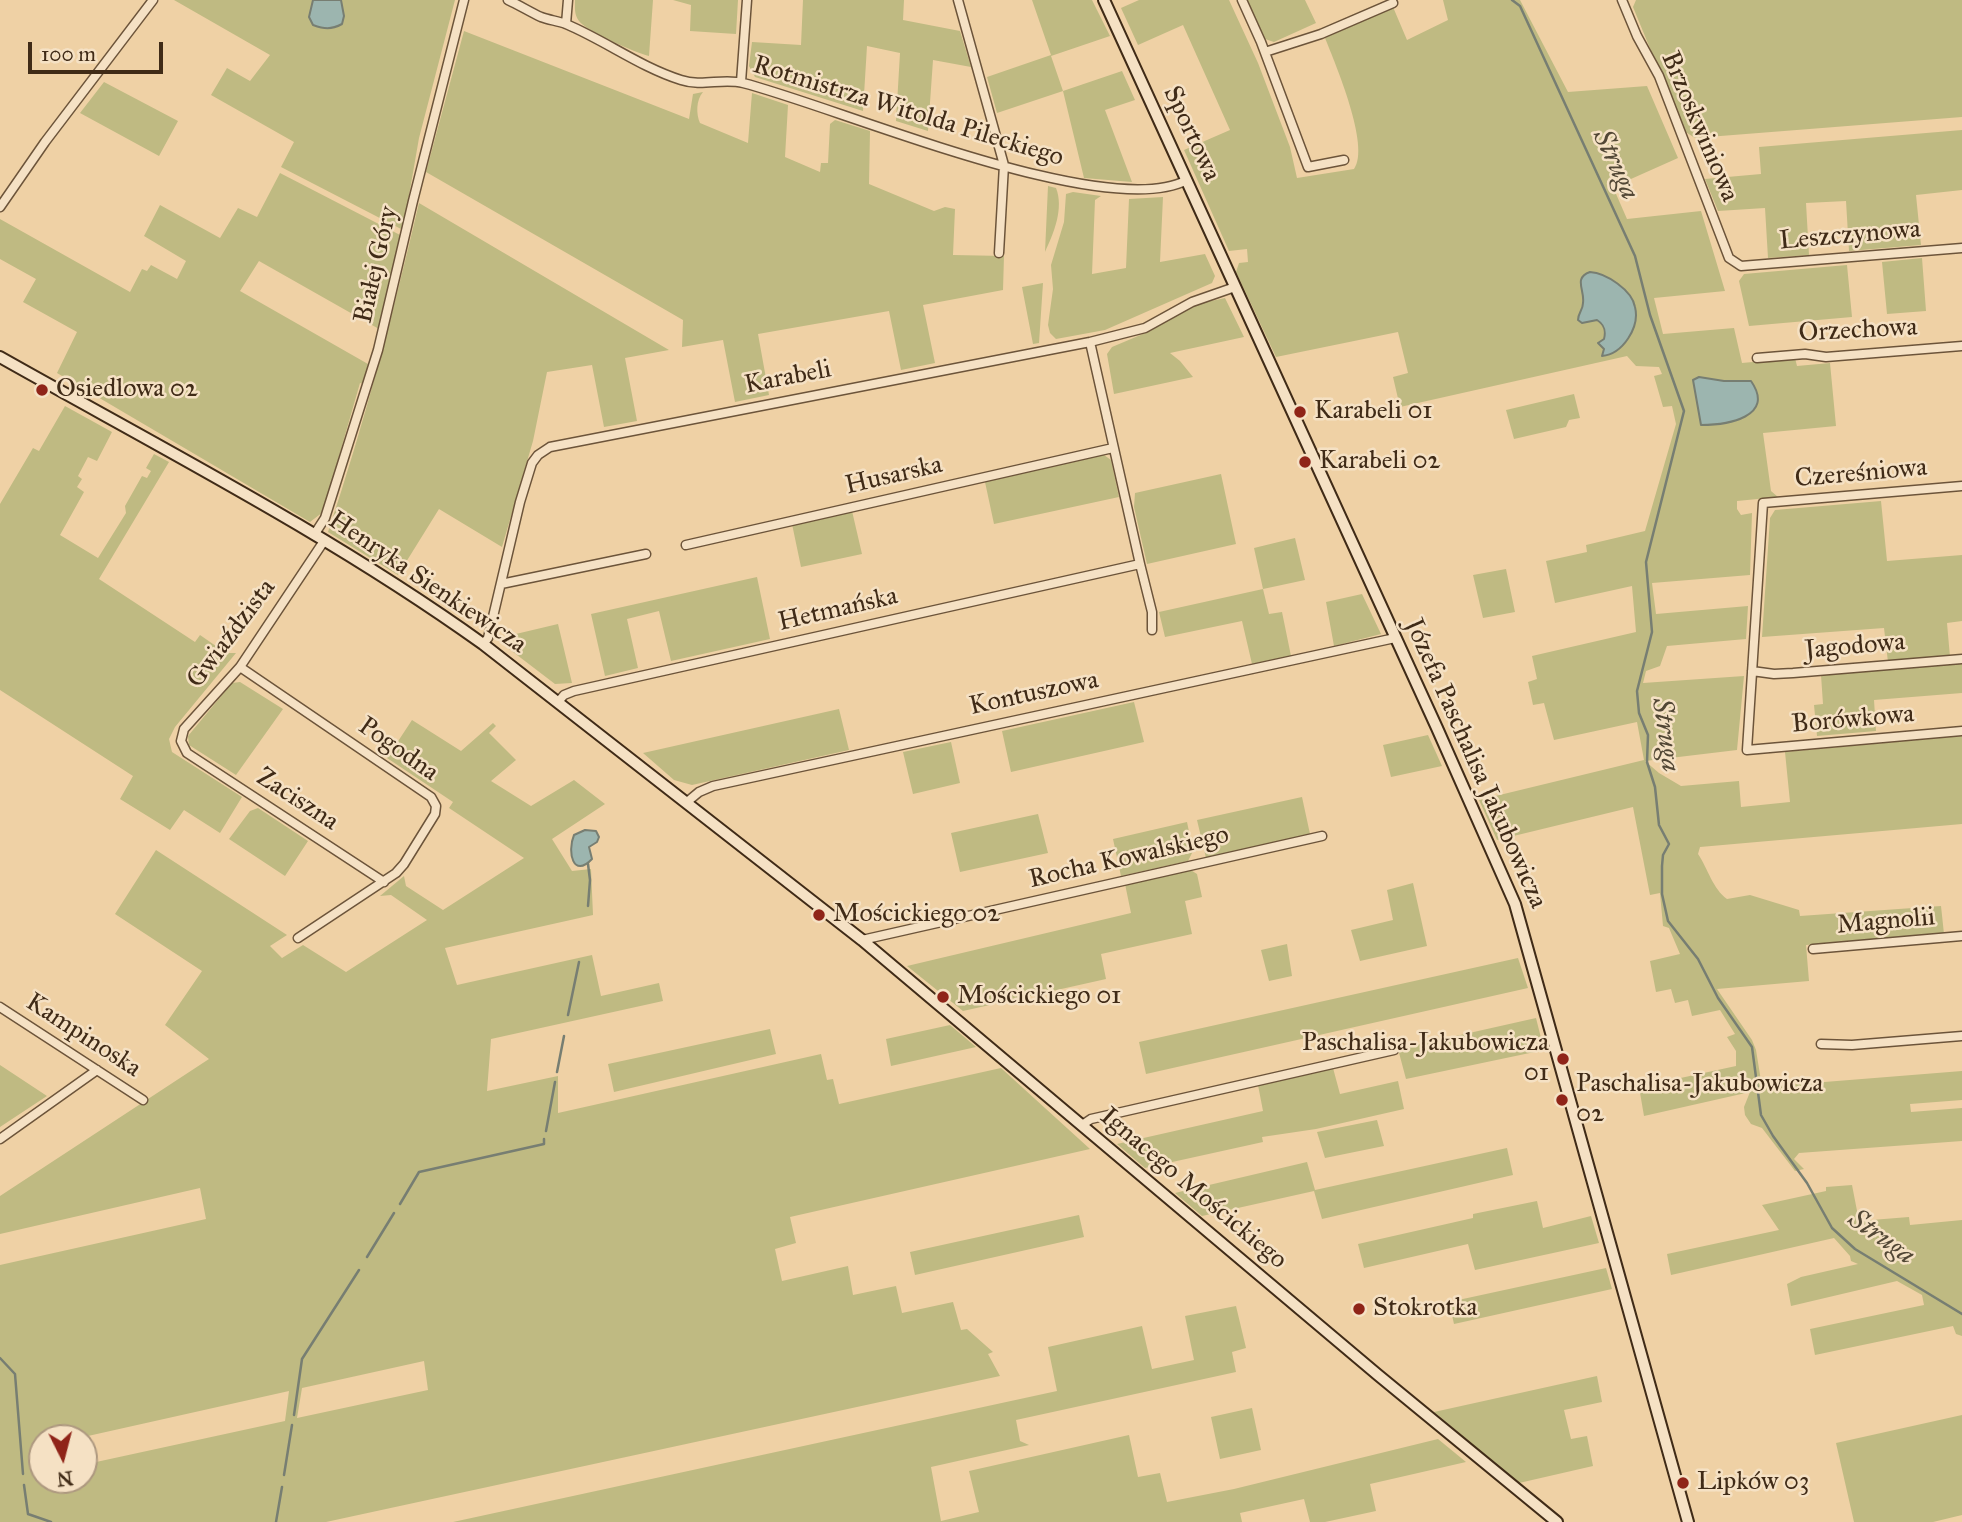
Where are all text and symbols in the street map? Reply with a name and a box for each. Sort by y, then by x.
scale bar [32,28,166,72]
text: 100 m [41,41,96,67]
street label: Brzoskwiniowa [1653,47,1745,207]
street label: Rotmistrza Witolda Pileckiego [749,50,1067,174]
street label: Sportowa [1155,82,1227,186]
water label: Struga [1584,124,1646,206]
street label: Białej Góry [348,203,406,327]
street label: Leszczynowa [1778,214,1922,258]
street label: Orzechowa [1798,312,1918,350]
street label: Karabeli [742,354,834,402]
place label: Osiedlowa 02 [56,374,198,406]
marker: Osiedlowa 02 [34,382,50,398]
place label: Karabeli 01 [1314,396,1433,428]
marker: Karabeli 01 [1292,404,1308,420]
place label: Karabeli 02 [1319,446,1440,478]
street label: Husarska [842,450,946,502]
street label: Czereśniowa [1794,453,1928,495]
marker: Karabeli 02 [1297,454,1313,470]
street label: Henryka Sienkiewicza [322,505,532,661]
street label: Gwiaździsta [181,573,283,695]
street label: Hetmańska [775,581,901,639]
street label: Józefa Paschalisa Jakubowicza [1397,614,1553,914]
street label: Jagodowa [1804,627,1906,667]
street label: Kontuszowa [967,665,1101,723]
water label: Struga [1643,696,1687,774]
street label: Borówkowa [1790,699,1916,741]
street label: Pogodna [352,711,444,789]
street label: Zaciszna [250,762,344,838]
street label: Rocha Kowalskiego [1026,820,1232,896]
place label: Mościckiego 02 [833,899,1000,931]
street label: Magnolii [1836,902,1936,942]
marker: Mościckiego 02 [811,907,827,923]
place label: Mościckiego 01 [957,981,1121,1013]
street label: Kampinoska [19,987,147,1085]
marker: Mościckiego 01 [935,989,951,1005]
place label: Paschalisa-Jakubowicza 01 [1302,1028,1549,1090]
marker: Paschalisa-Jakubowicza 01 [1555,1051,1571,1067]
place label: Paschalisa-Jakubowicza 02 [1576,1069,1823,1130]
marker: Paschalisa-Jakubowicza 02 [1554,1092,1570,1108]
street label: Ignacego Mościckiego [1093,1102,1293,1276]
water label: Struga [1841,1203,1921,1273]
place label: Stokrotka [1373,1293,1478,1325]
marker: Stokrotka [1351,1301,1367,1317]
north arrow [28,1424,98,1494]
text: N [56,1466,74,1491]
place label: Lipków 03 [1697,1467,1809,1499]
marker: Lipków 03 [1675,1475,1691,1491]

